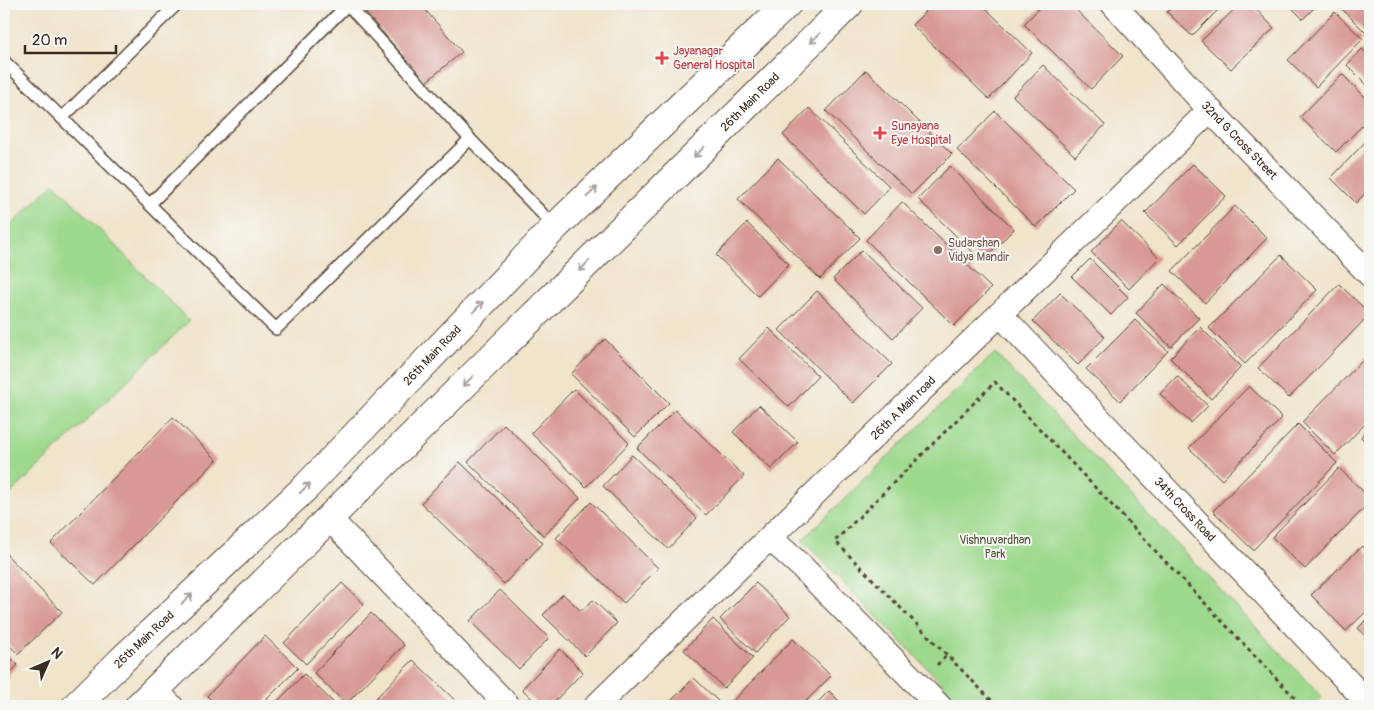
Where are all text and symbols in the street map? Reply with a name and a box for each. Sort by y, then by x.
scale bar [25,22,116,54]
text: 20 m [32,31,67,50]
one-way arrow [808,32,821,44]
place label: Jayanagar General Hospital [673,44,755,73]
marker: Jayanagar General Hospital [655,51,669,65]
street label: 26th Main Road [717,69,783,135]
street label: 32nd G Cross Street [1198,98,1281,183]
place label: Sunayana Eye Hospital [891,119,951,148]
marker: Sunayana Eye Hospital [873,126,887,140]
one-way arrow [693,146,705,158]
one-way arrow [586,186,598,198]
place label: Sudarshan Vidya Mandir [948,236,1010,265]
marker: Sudarshan Vidya Mandir [932,244,944,256]
one-way arrow [578,260,590,272]
one-way arrow [472,301,484,314]
street label: 26th Main Road [400,322,464,388]
street label: 26th A Main road [867,373,939,443]
one-way arrow [462,375,474,387]
street label: 34th Cross Road [1151,474,1219,545]
one-way arrow [298,482,311,494]
park label: Vishnuvardhan Park [959,533,1031,562]
one-way arrow [180,593,193,605]
street label: 26th Main Road [111,607,177,671]
north arrow [22,638,72,688]
text: N [47,644,66,663]

